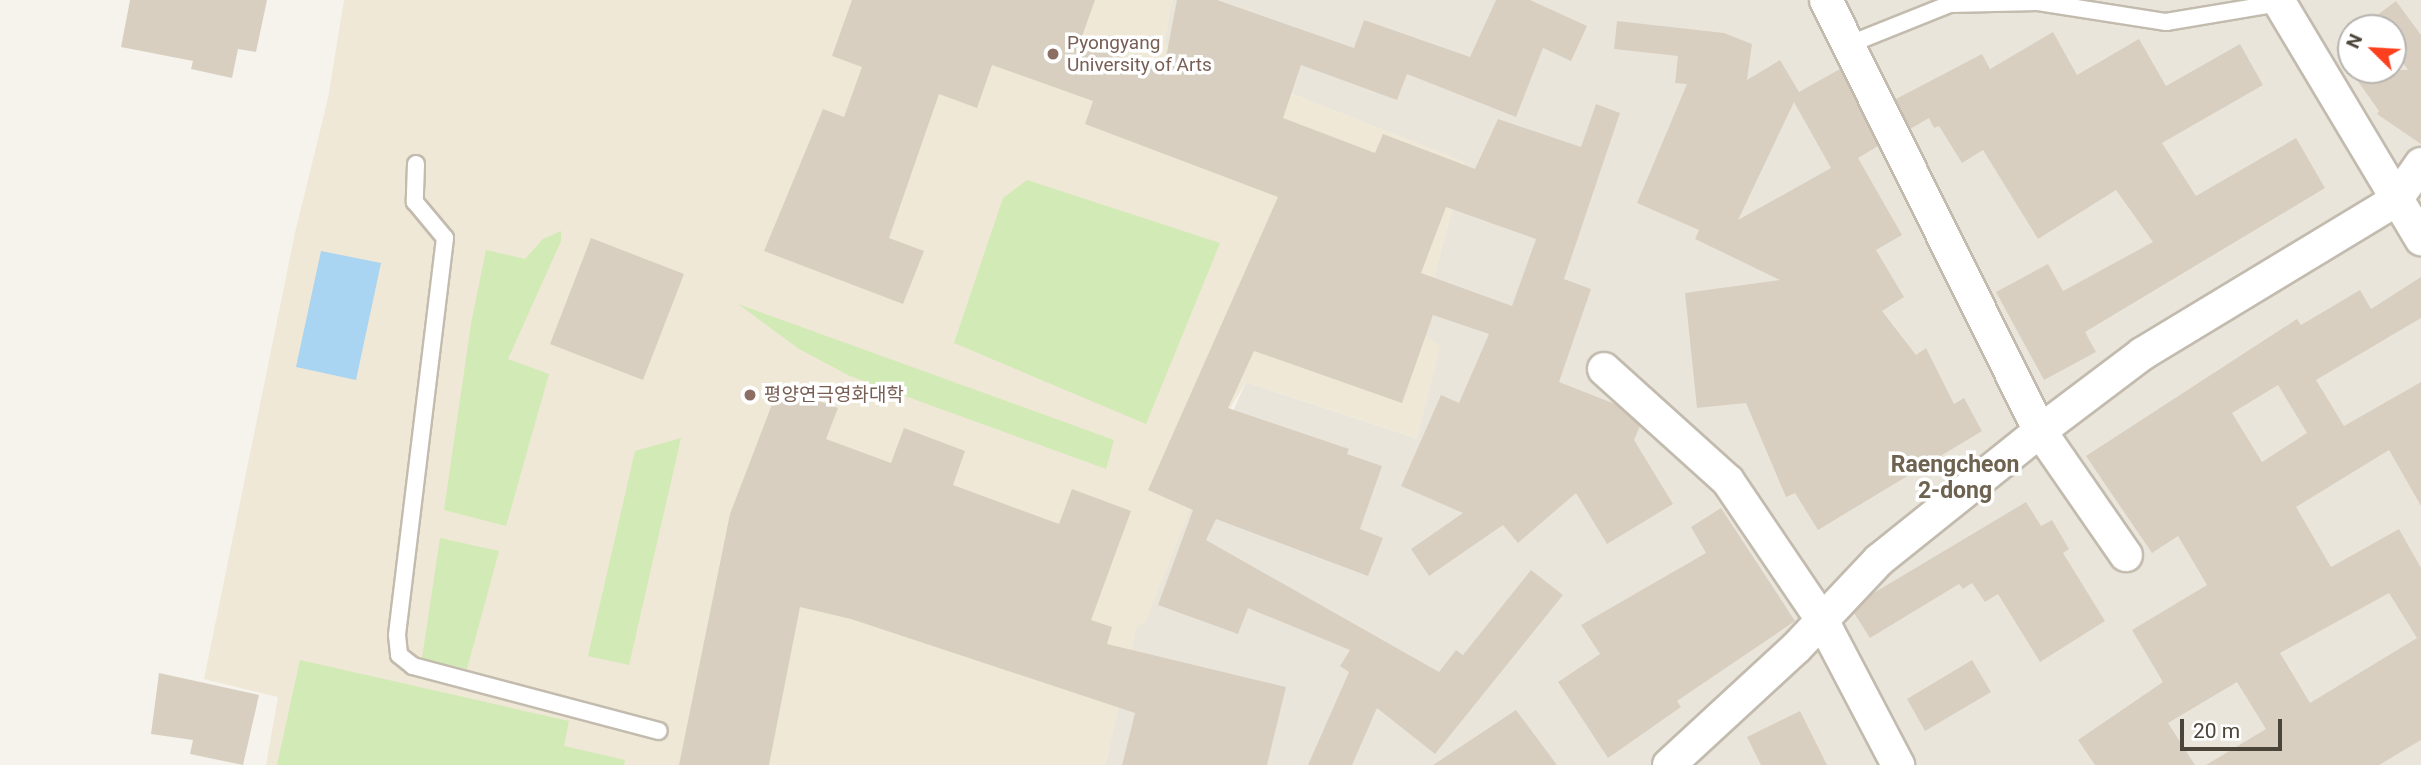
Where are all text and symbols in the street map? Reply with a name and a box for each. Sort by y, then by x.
north arrow [2337,14,2407,84]
text: N [2341,30,2367,52]
place label: Pyongyang University of Arts [1067,32,1212,76]
marker: Pyongyang University of Arts [1045,46,1061,62]
place label: 평양연극영화대학 [764,384,904,406]
marker: 평양연극영화대학 [742,387,758,403]
district label: Raengcheon 2-dong [1891,451,2019,505]
scale bar [2183,706,2284,750]
text: 20 m [2193,719,2240,743]

